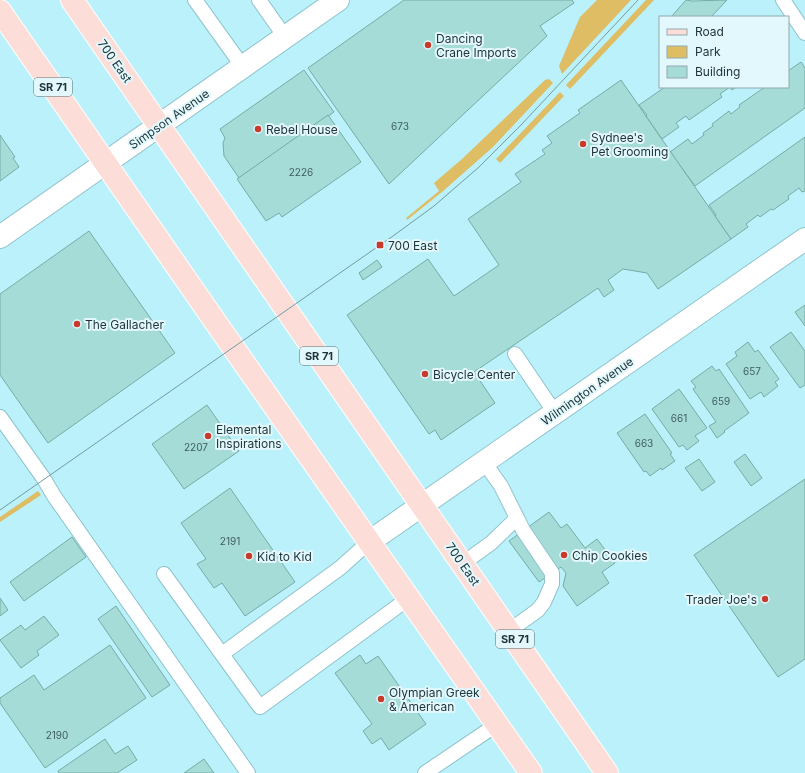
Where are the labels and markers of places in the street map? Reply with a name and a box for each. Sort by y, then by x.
place label: Dancing Crane Imports [436,31,517,60]
marker: Dancing Crane Imports [423,40,433,50]
place label: Rebel House [266,122,338,137]
marker: Rebel House [253,124,263,134]
place label: Sydnee's Pet Grooming [591,130,668,159]
marker: Sydnee's Pet Grooming [578,139,588,149]
place label: 700 East [388,238,437,253]
marker: 700 East [375,240,385,250]
place label: The Gallacher [85,317,164,332]
marker: The Gallacher [72,319,82,329]
place label: Bicycle Center [433,367,516,382]
marker: Bicycle Center [420,369,430,379]
place label: Elemental Inspirations [216,422,282,451]
marker: Elemental Inspirations [203,431,213,441]
place label: Chip Cookies [572,548,647,563]
place label: Kid to Kid [257,549,312,564]
marker: Chip Cookies [559,550,569,560]
marker: Kid to Kid [244,551,254,561]
place label: Trader Joe's [686,592,757,607]
marker: Trader Joe's [760,594,770,604]
place label: Olympian Greek & American [389,685,480,714]
marker: Olympian Greek & American [376,694,386,704]

